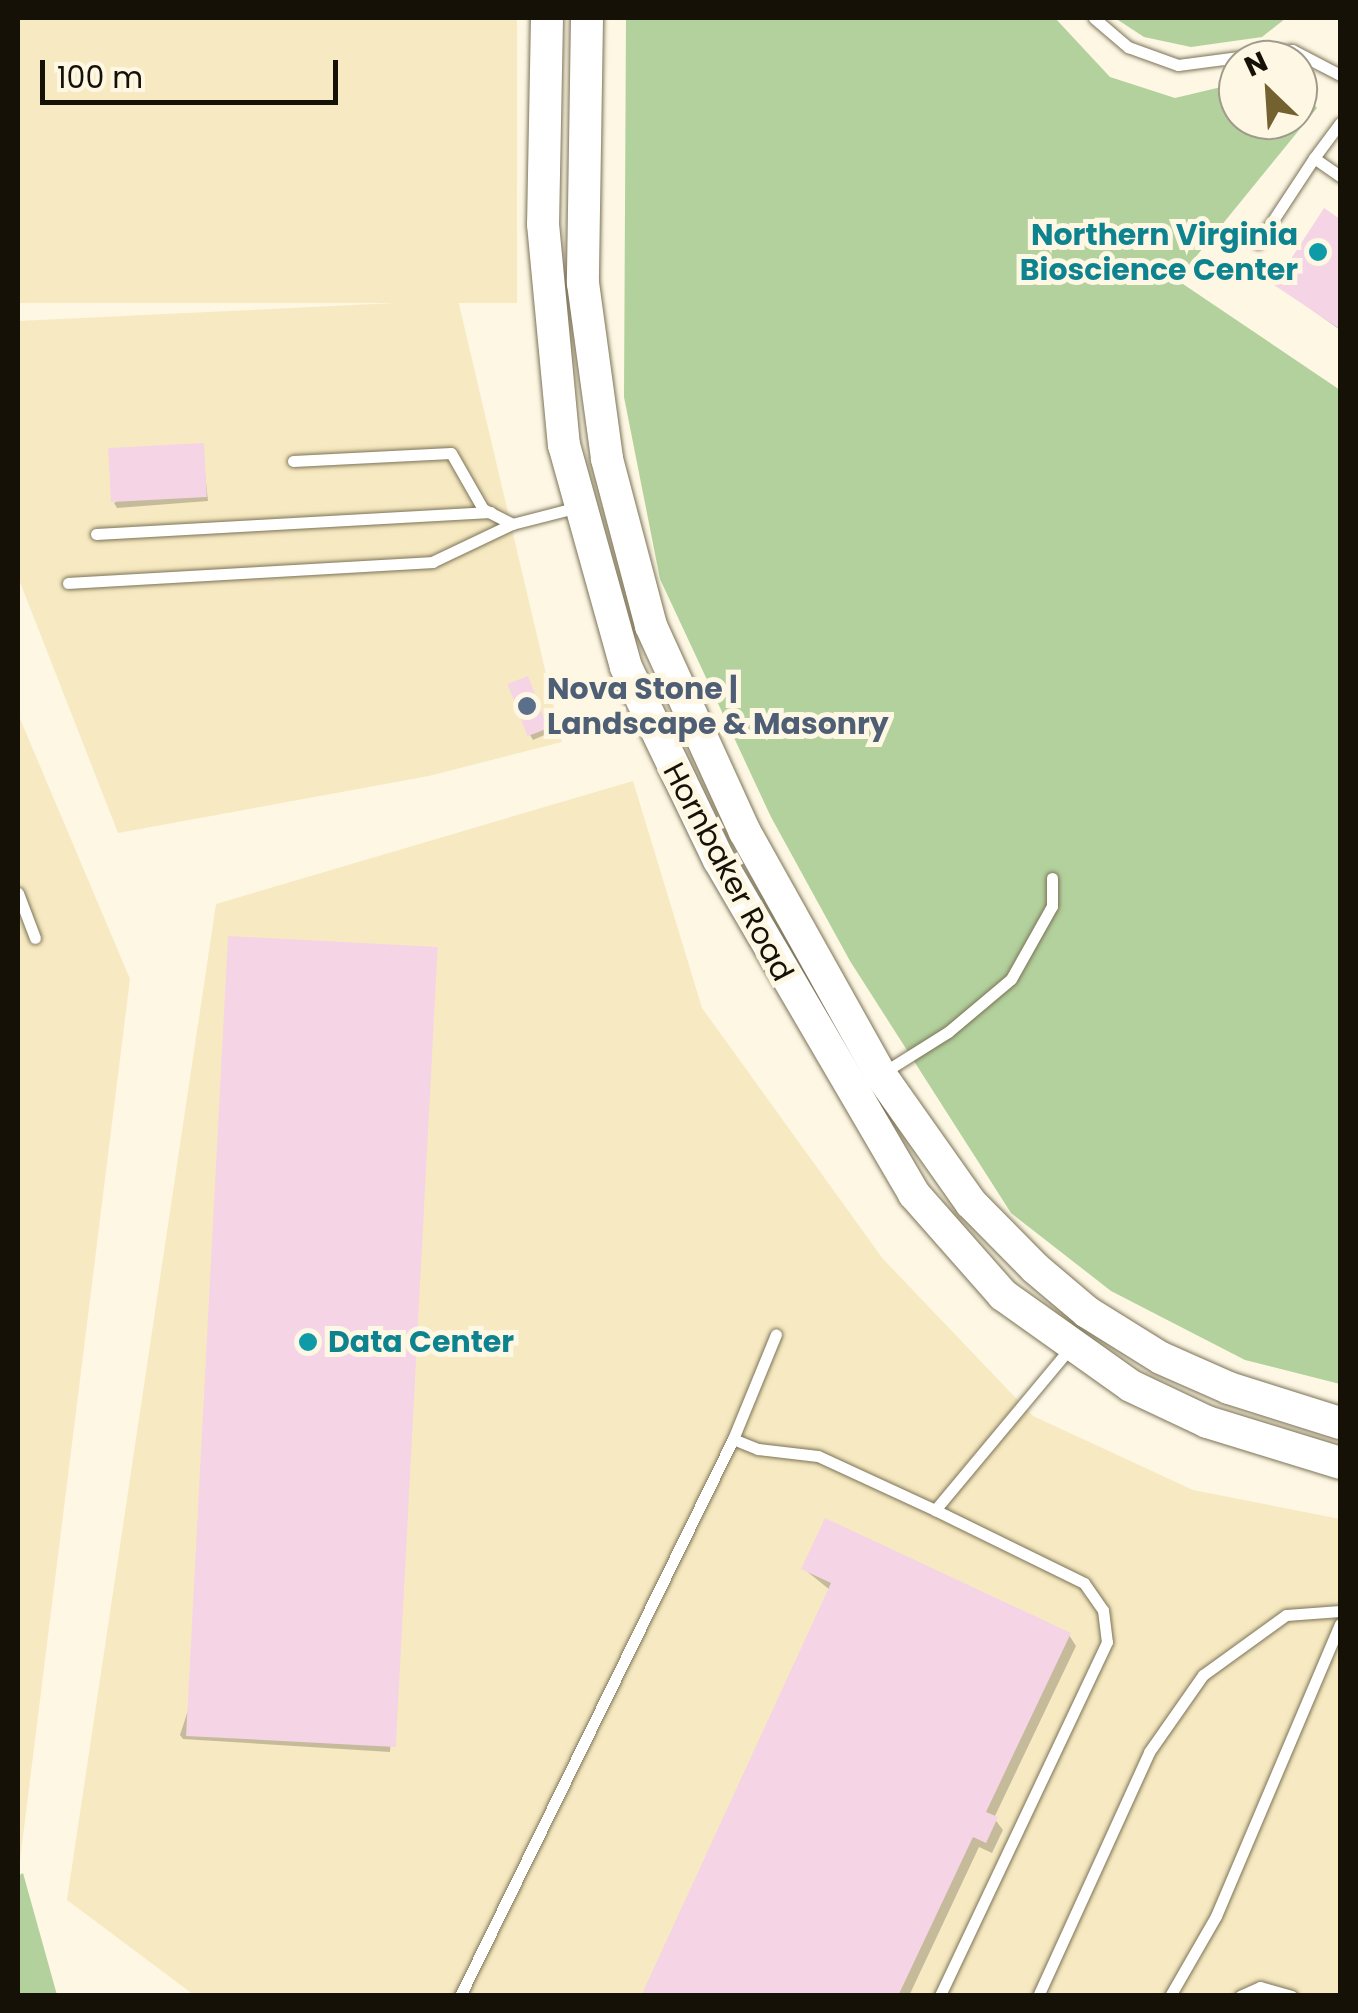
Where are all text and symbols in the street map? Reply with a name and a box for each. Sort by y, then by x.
scale bar [45,40,342,102]
north arrow [1218,40,1318,140]
text: N [1238,42,1274,86]
text: 100 m [57,56,143,99]
place label: Northern Virginia Bioscience Center [1020,217,1298,288]
marker: Northern Virginia Bioscience Center [1307,241,1329,263]
place label: Nova Stone | Landscape & Masonry [547,671,889,742]
marker: Nova Stone | Landscape & Masonry [516,695,538,717]
street label: Hornbaker Road [655,757,801,987]
place label: Data Center [328,1324,514,1360]
marker: Data Center [297,1331,319,1353]

